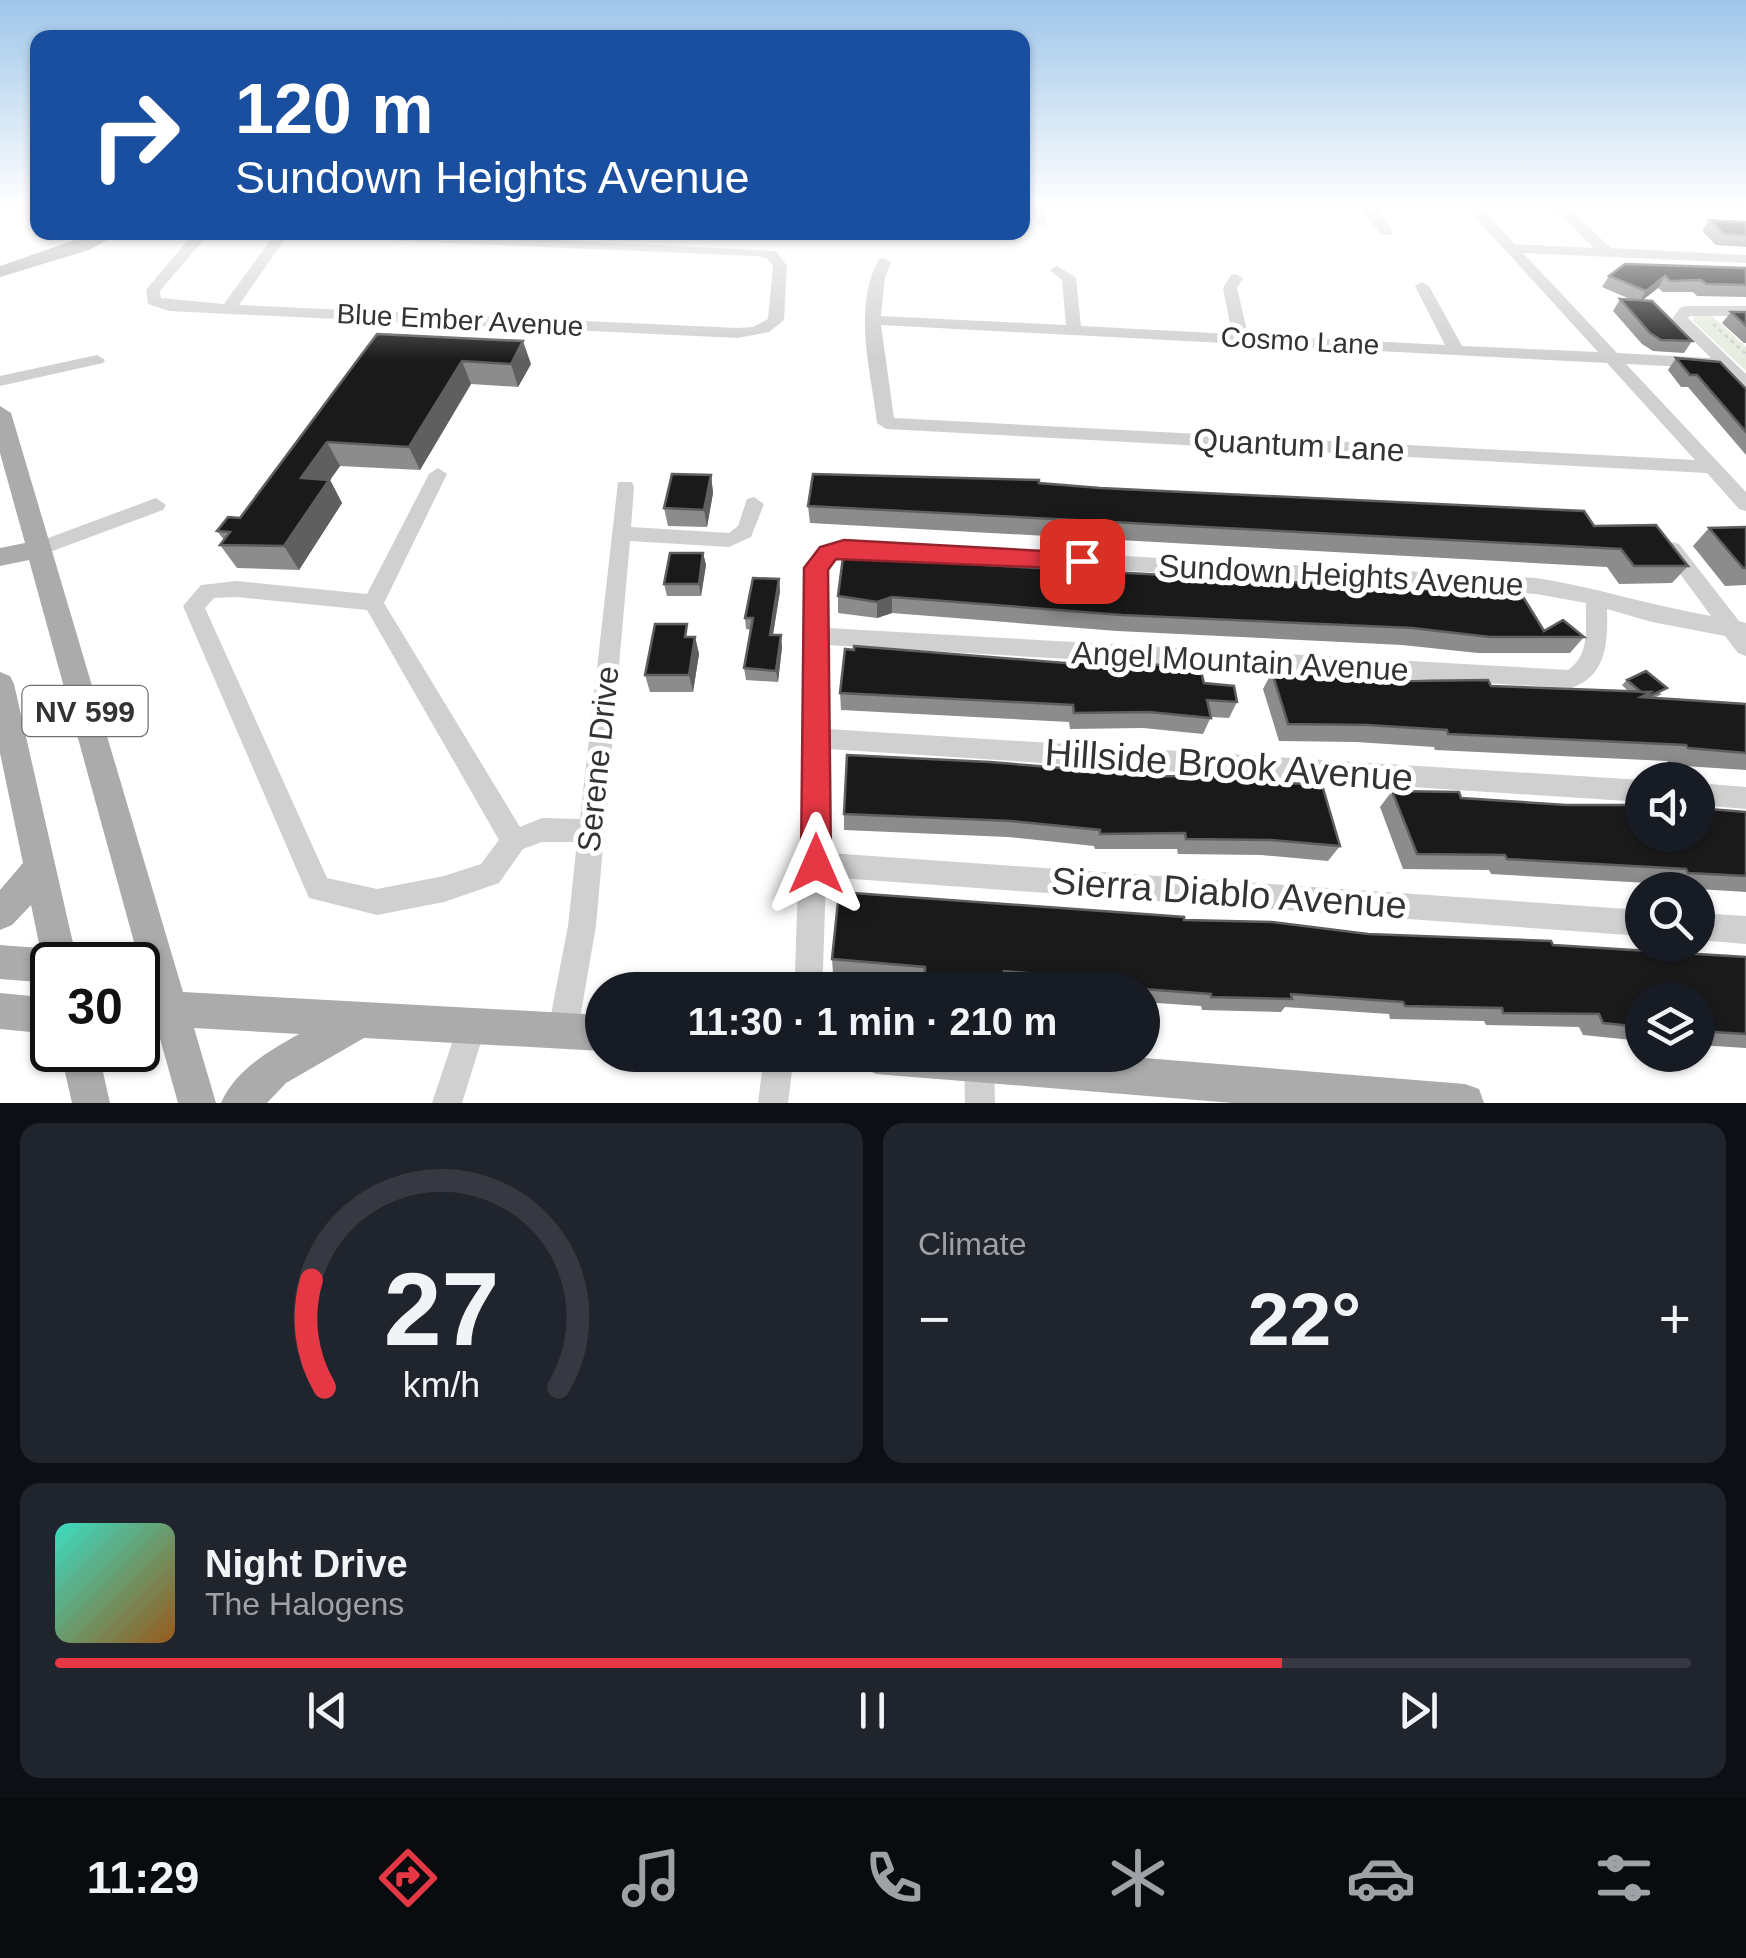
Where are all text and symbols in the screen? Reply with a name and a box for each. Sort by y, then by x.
icon: right [70,70,200,200]
text: 120 m [235,70,433,148]
text: Sundown Heights Avenue [235,152,750,203]
street label: Blue Ember Avenue [336,298,584,342]
street label: Cosmo Lane [1220,321,1380,361]
street label: Quantum Lane [1192,421,1406,469]
pin [1040,519,1125,604]
icon: arrive [1055,534,1110,589]
street label: Sundown Heights Avenue [1157,547,1525,603]
street label: Angel Mountain Avenue [1071,634,1409,688]
street label: Serene Drive [570,664,626,854]
road number: NV 599 [22,686,148,736]
street label: Hillside Brook Avenue [1044,731,1414,799]
map controls [1625,762,1715,1072]
button: sound [1625,762,1715,852]
position arrow [764,812,868,916]
street label: Sierra Diablo Avenue [1050,860,1408,926]
button: search [1625,872,1715,962]
speed limit sign: 30 [30,942,160,1072]
button: layers [1625,982,1715,1072]
text: 11:30 · 1 min · 210 m [688,1001,1057,1043]
text: Climate [918,1226,1026,1262]
text: 27 [384,1251,499,1367]
text: 22° [1248,1277,1361,1361]
text: − [918,1288,950,1350]
text: + [1659,1288,1691,1350]
text: km/h [403,1365,480,1405]
text: Night Drive [205,1543,408,1585]
text: The Halogens [205,1586,404,1622]
icon: previous [300,1683,355,1738]
icon: pause [845,1683,900,1738]
icon: next [1391,1683,1446,1738]
icon: directions [373,1843,443,1913]
icon: music [616,1843,686,1913]
icon: phone [859,1843,929,1913]
icon: climate [1103,1843,1173,1913]
icon: car [1346,1843,1416,1913]
icon: filters [1589,1843,1659,1913]
text: 11:29 [87,1852,199,1903]

